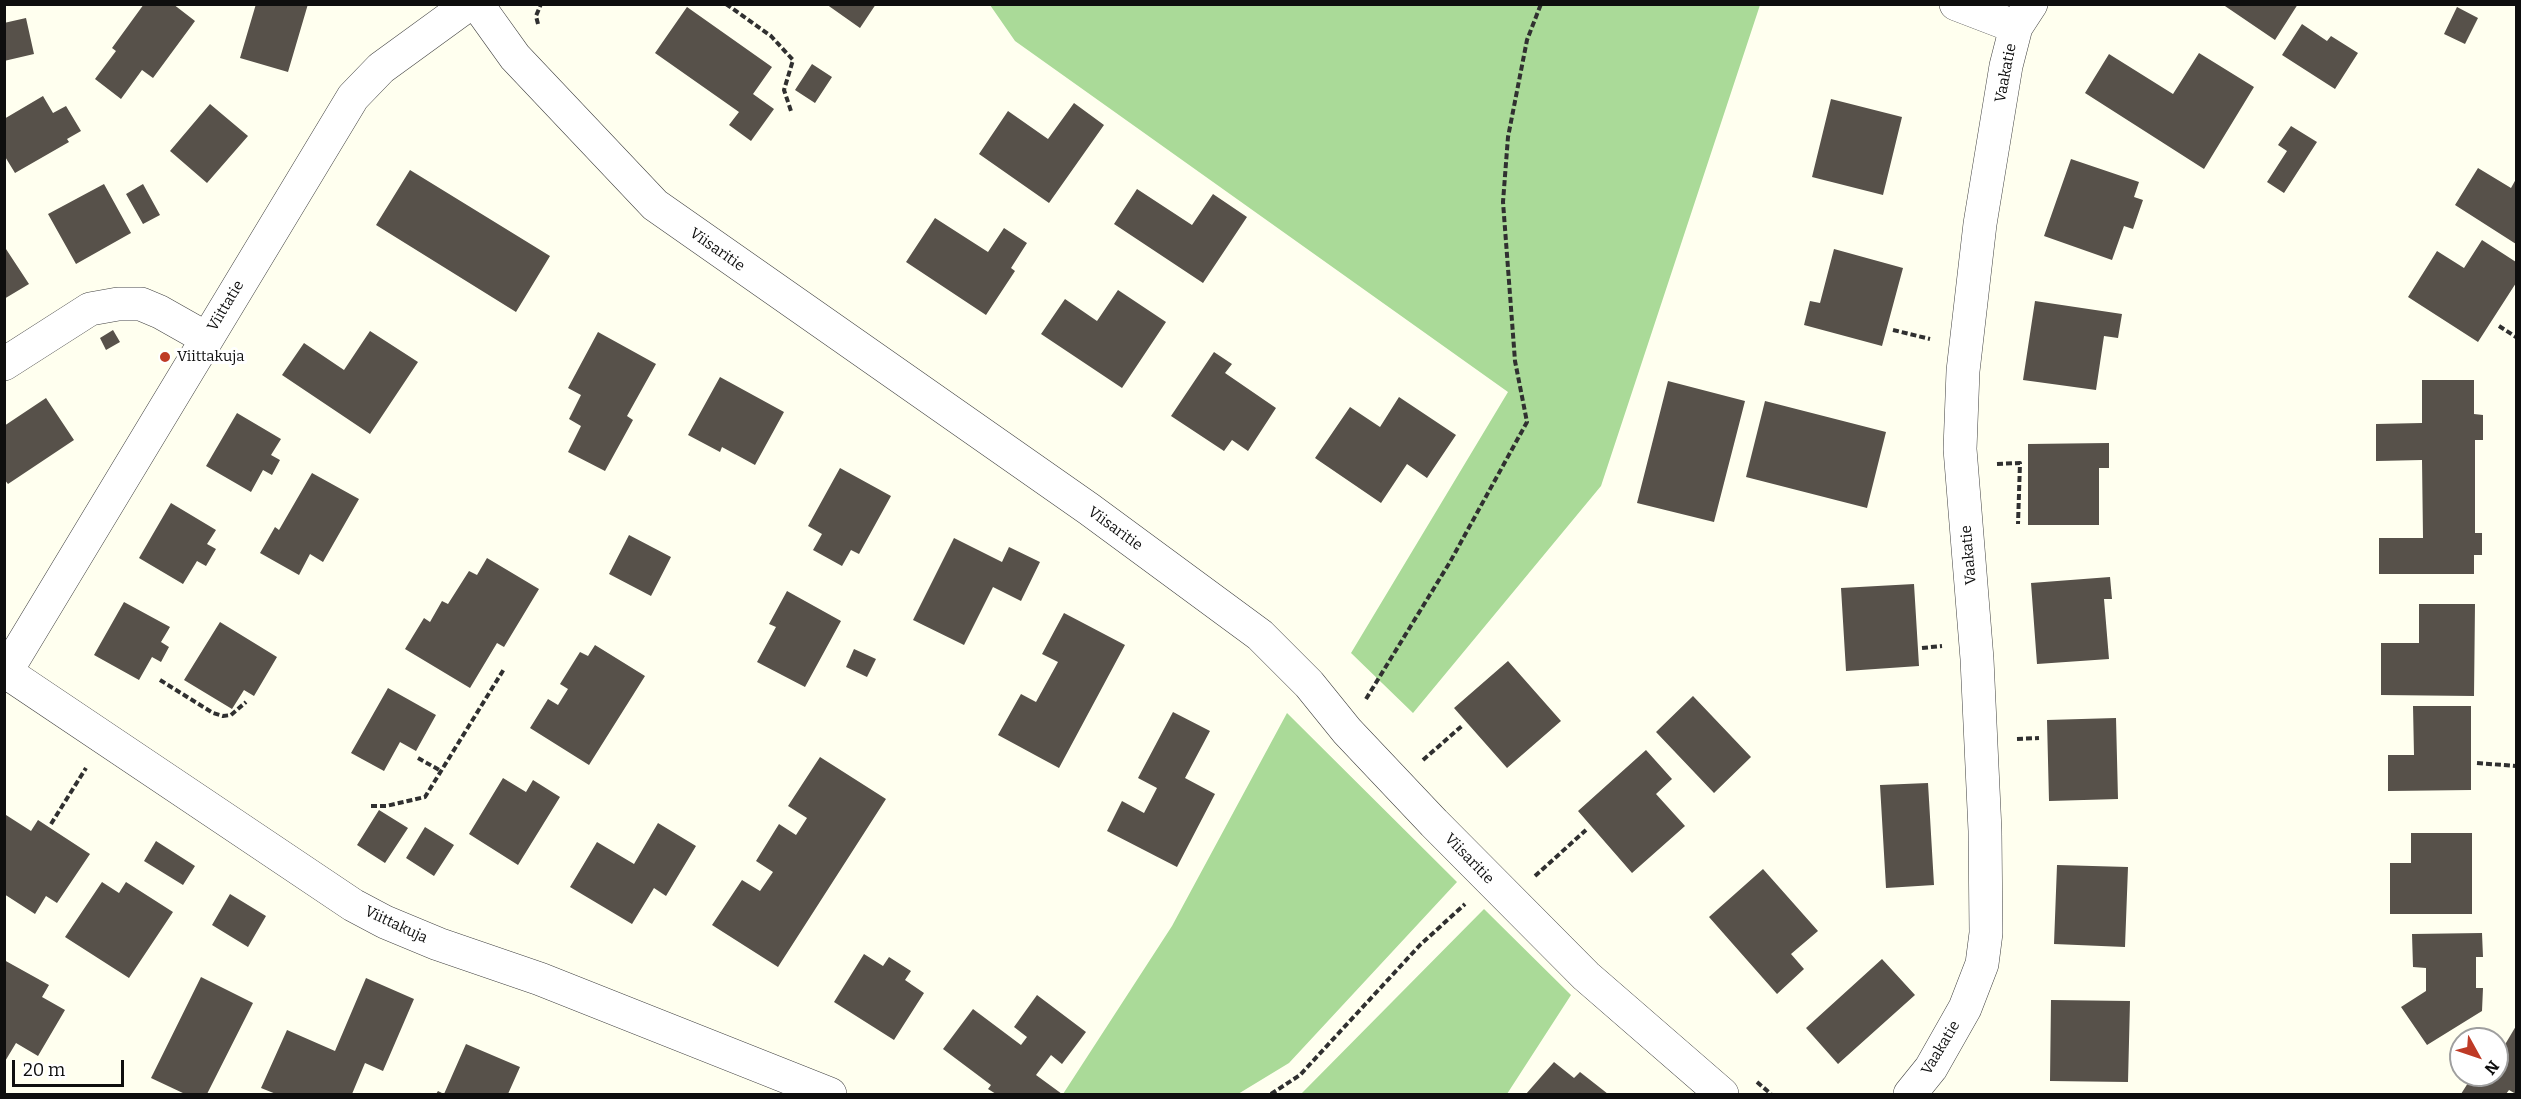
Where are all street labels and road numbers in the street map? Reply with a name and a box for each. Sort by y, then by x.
street label: Vaakatie [1991,42,2021,104]
street label: Viisaritie [686,225,748,275]
street label: Viittatie [204,278,248,334]
street label: Viisaritie [1084,503,1146,555]
street label: Vaakatie [1957,524,1981,586]
street label: Viisaritie [1441,830,1497,888]
street label: Viittakuja [362,903,430,947]
street label: Vaakatie [1918,1018,1964,1078]

